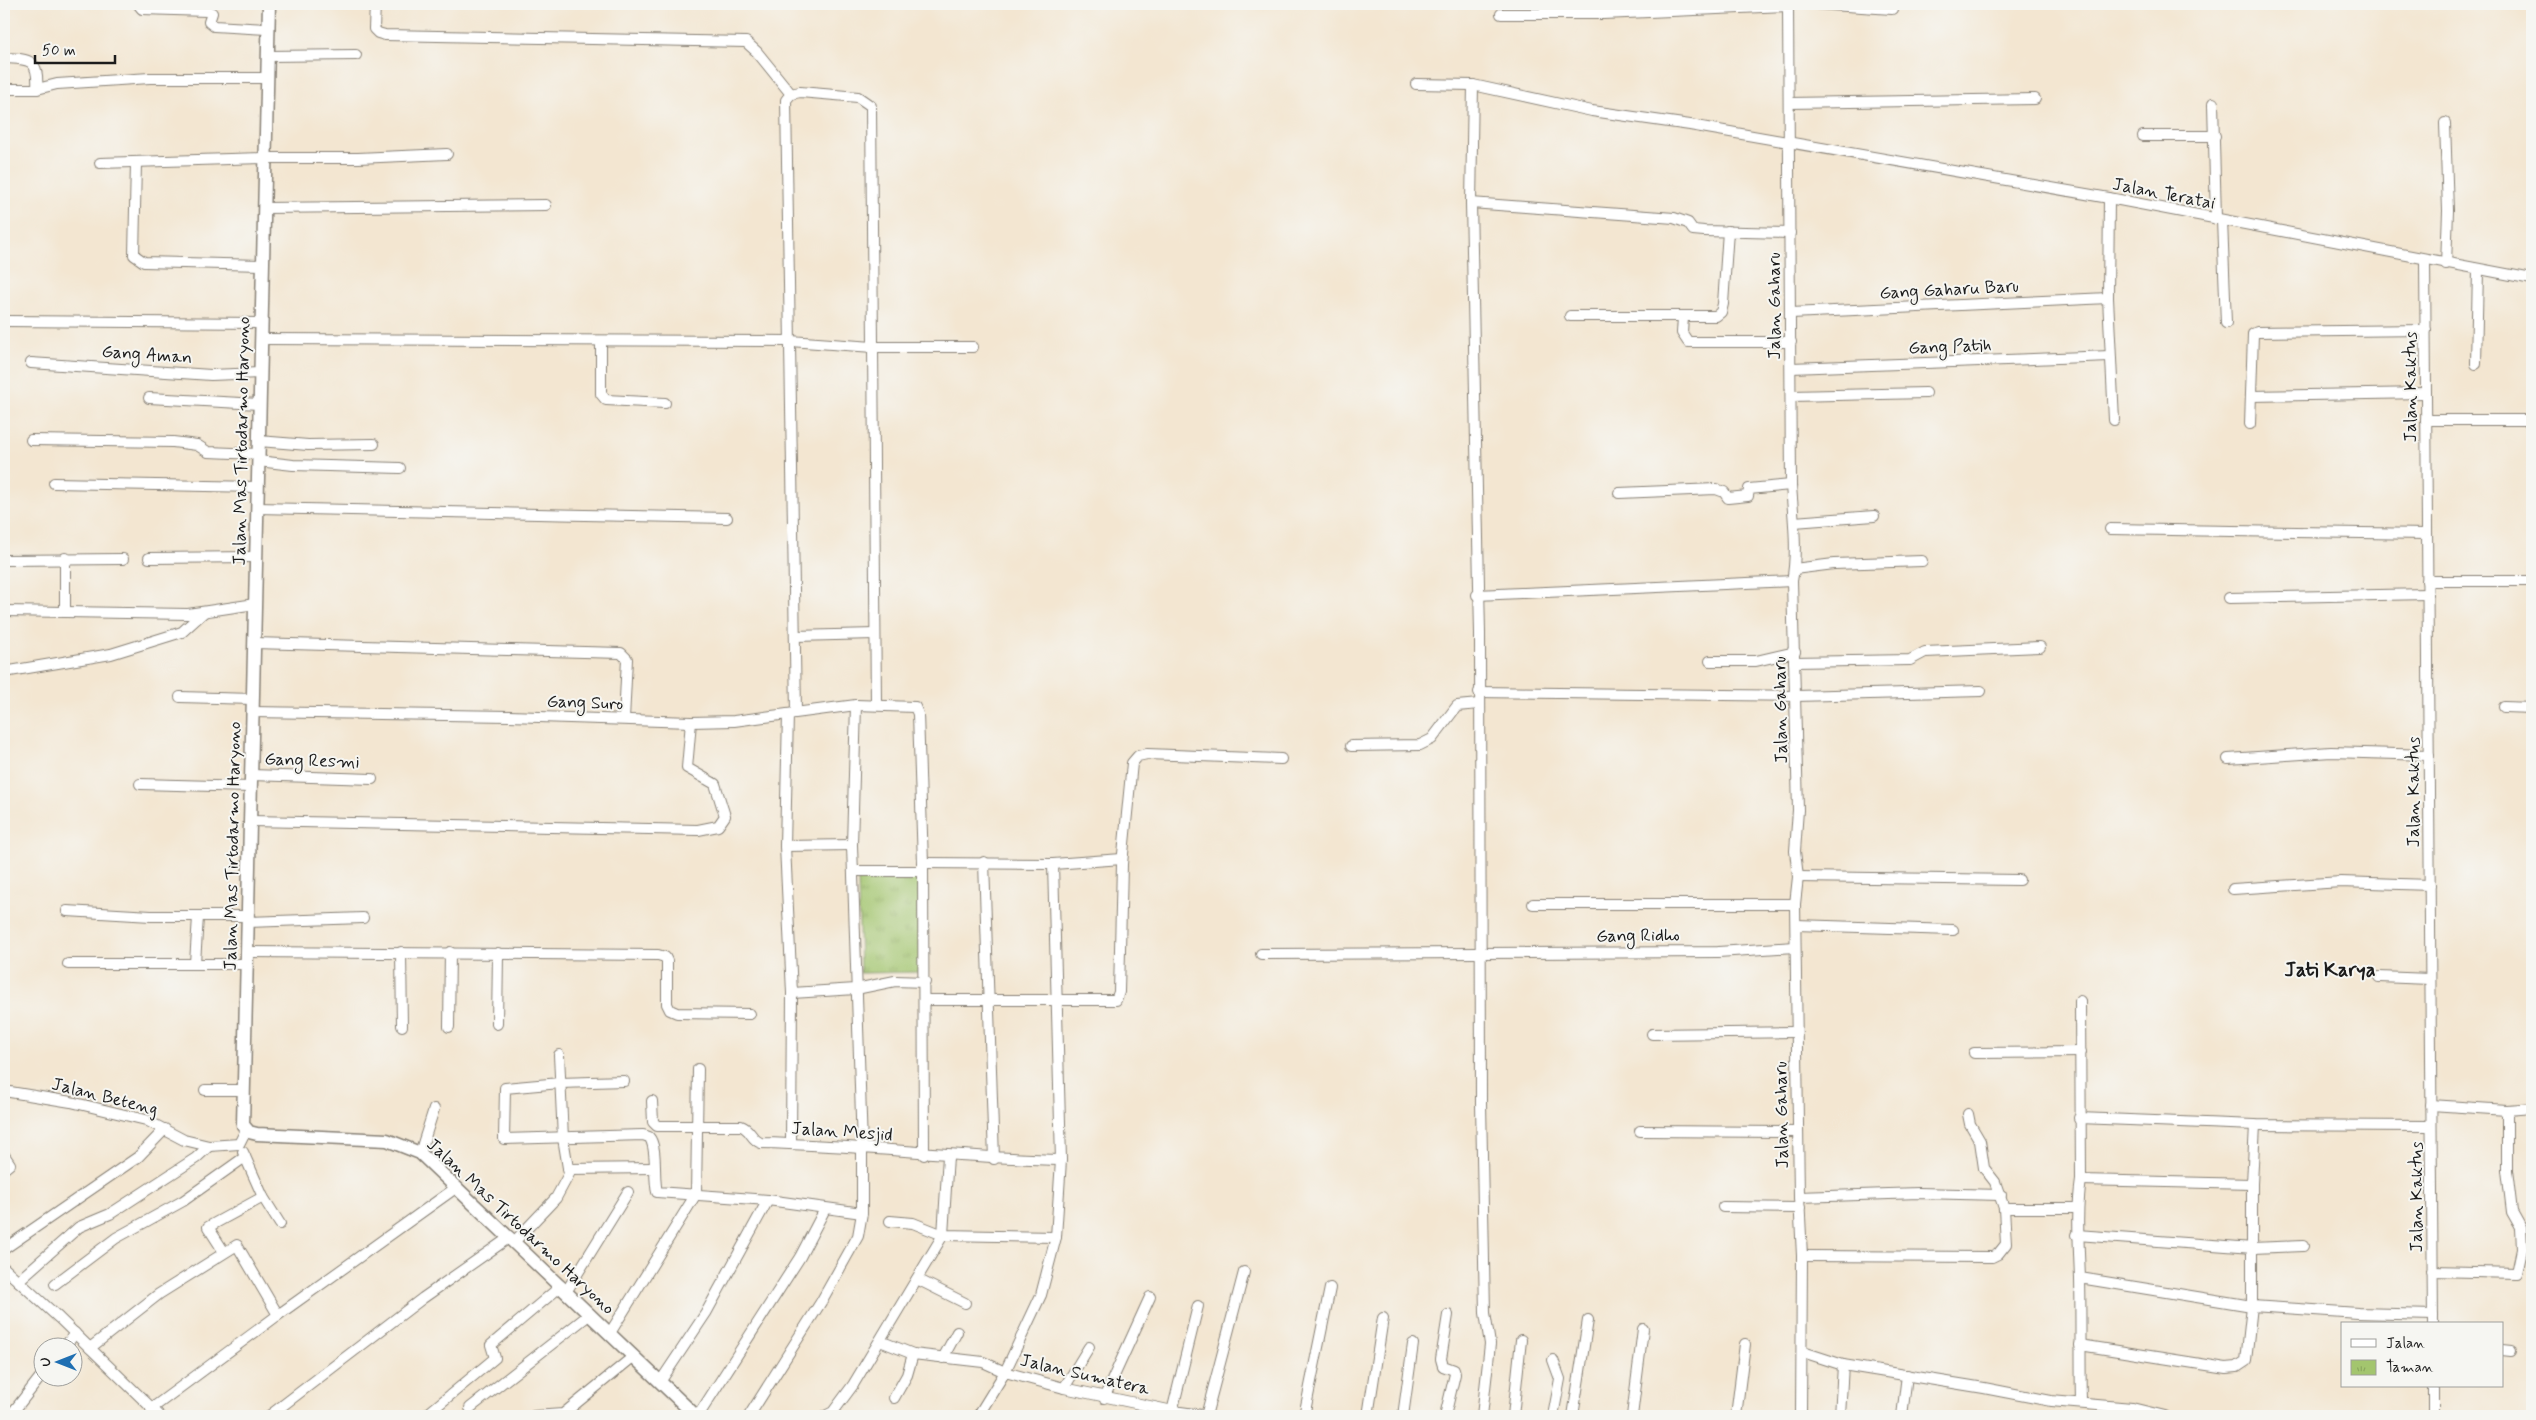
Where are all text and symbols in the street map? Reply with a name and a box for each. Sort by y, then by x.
scale bar [35,32,115,64]
text: 50 m [42,41,76,61]
street label: Jalan Teratai [2110,172,2217,216]
street label: Jalan Gaharu [1763,252,1787,360]
street label: Gang Gaharu Baru [1879,274,2019,307]
street label: Jalan Mas Tirtodarmo Haryono [228,316,256,566]
street label: Jalan Kaktus [2399,331,2423,443]
street label: Gang Patih [1908,334,1992,361]
street label: Gang Aman [101,340,193,371]
street label: Jalan Gaharu [1768,656,1794,764]
street label: Gang Suro [546,690,624,717]
street label: Jalan Mas Tirtodarmo Haryono [219,721,247,971]
street label: Jalan Kaktus [2402,736,2426,848]
street label: Gang Resmi [264,747,360,776]
street label: Gang Ridho [1596,923,1680,950]
district label: Jati Karya [2284,957,2376,984]
street label: Jalan Gaharu [1769,1061,1795,1169]
street label: Jalan Beteng [49,1072,160,1122]
street label: Jalan Mesjid [790,1116,893,1148]
street label: Jalan Mas Tirtodarmo Haryono [421,1133,620,1320]
street label: Jalan Kaktus [2405,1141,2429,1253]
legend [2341,1322,2504,1388]
text: Jalan [2386,1334,2425,1354]
north arrow [32,1338,82,1388]
street label: Jalan Sumatera [1018,1348,1152,1402]
text: U [37,1357,55,1367]
text: Taman [2386,1358,2434,1378]

